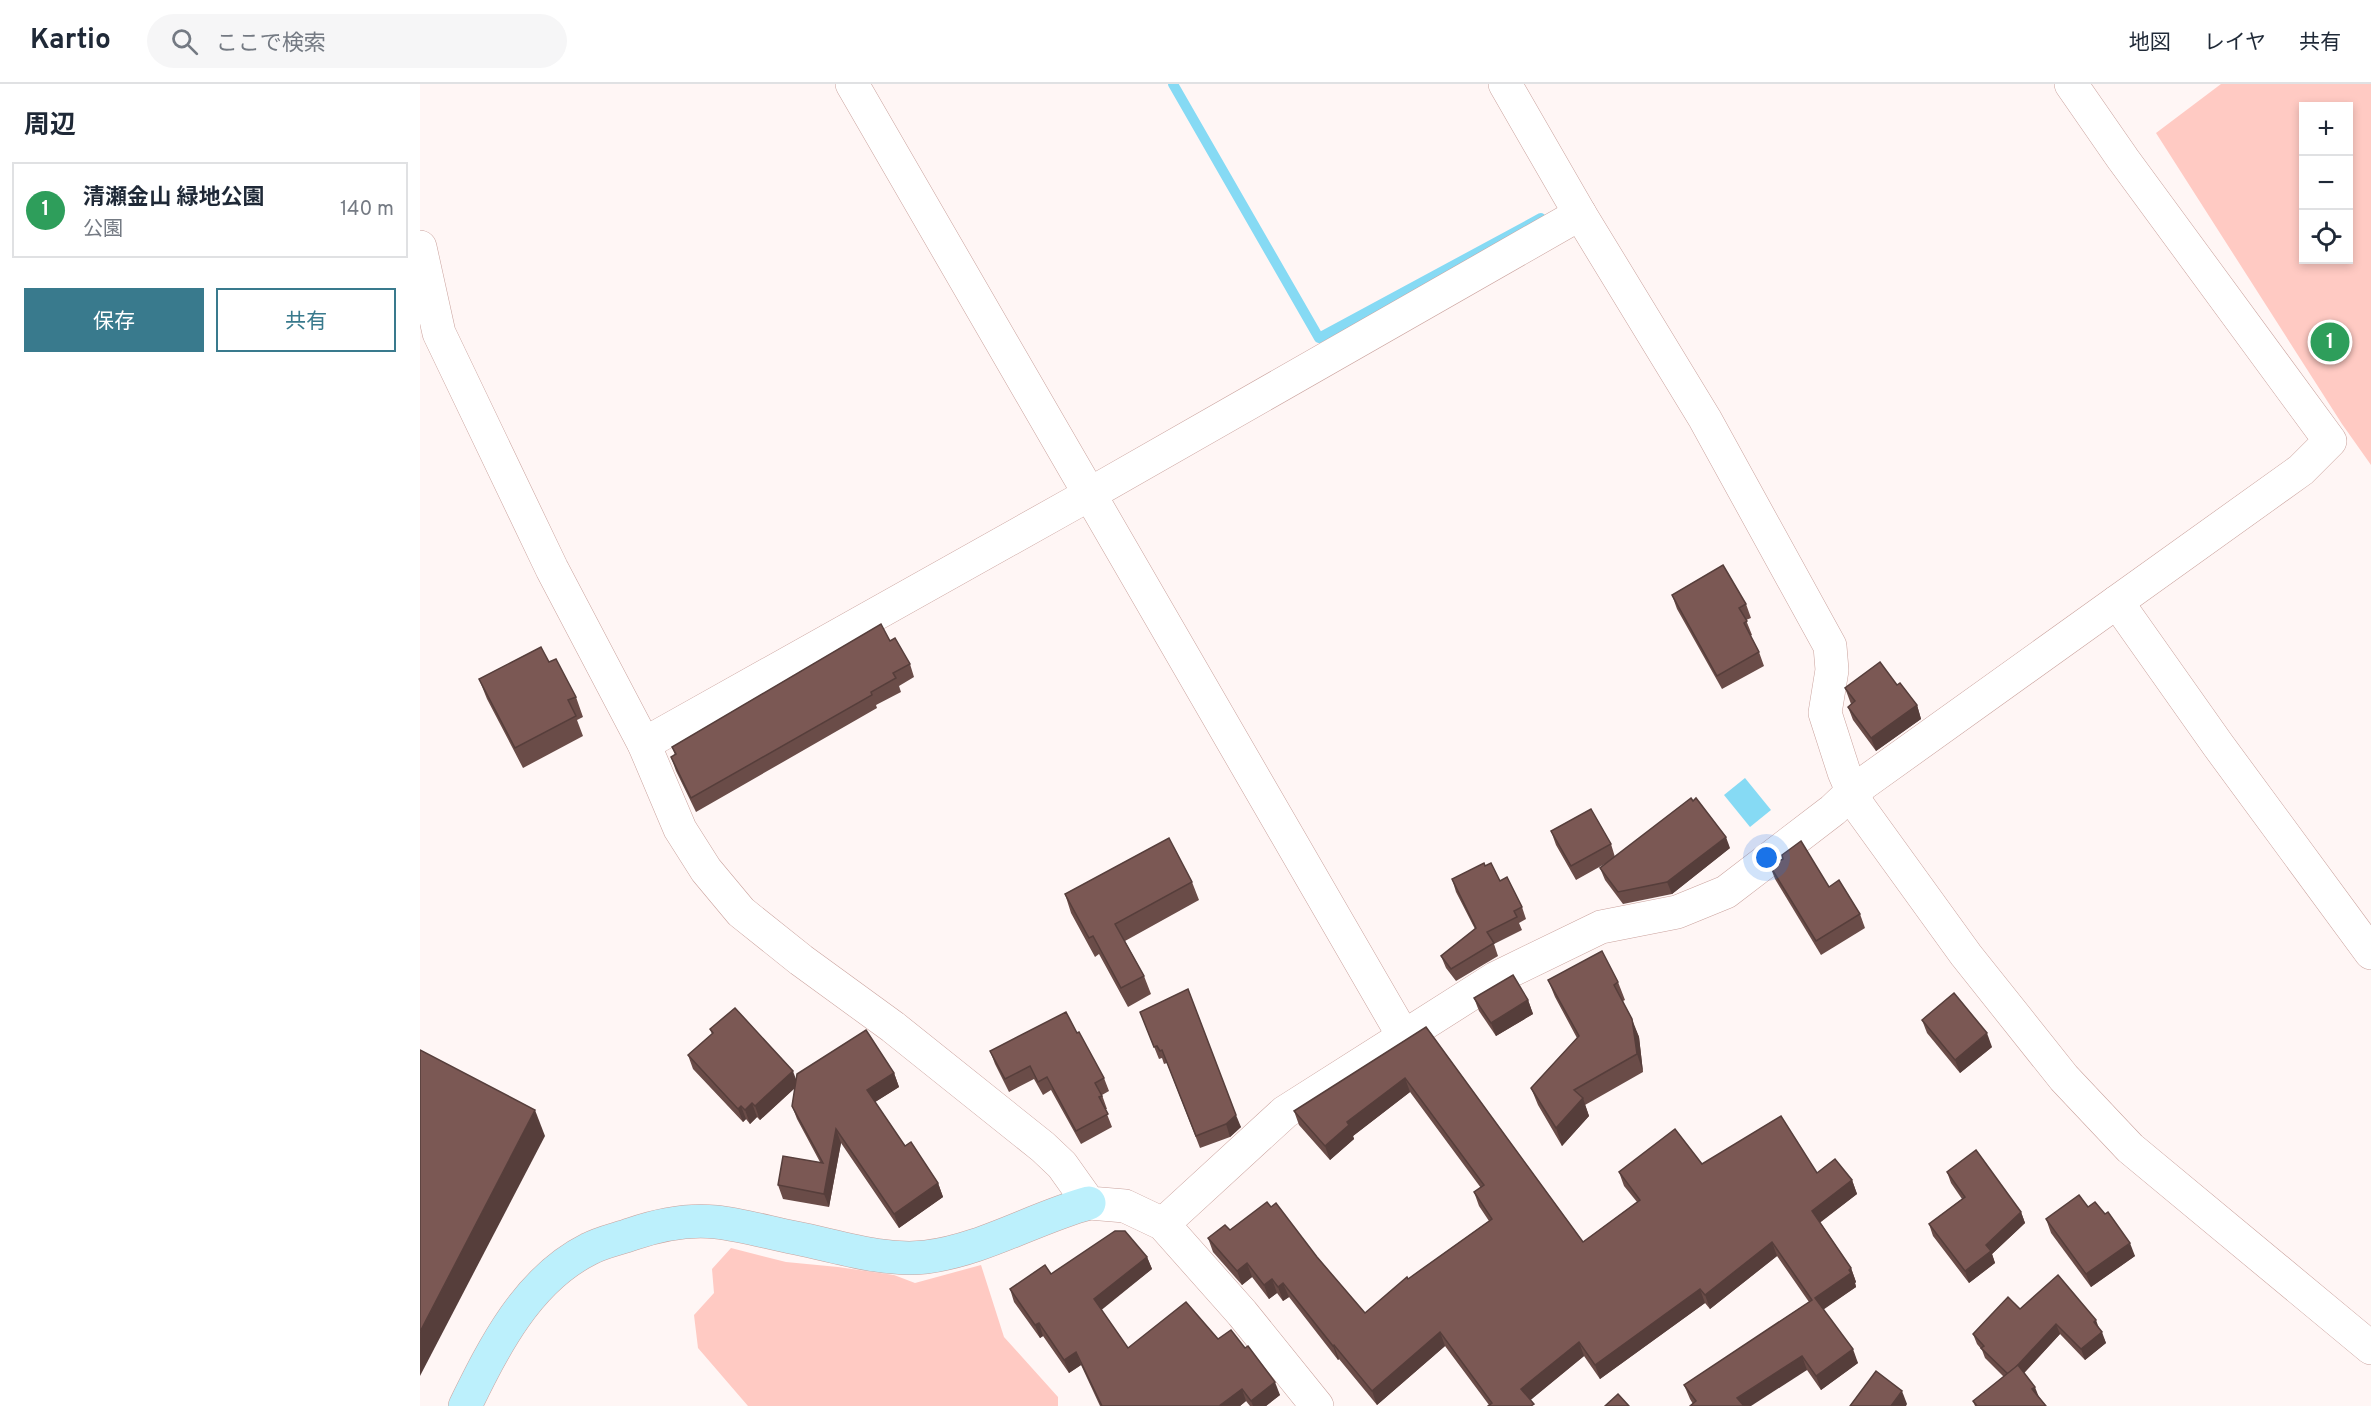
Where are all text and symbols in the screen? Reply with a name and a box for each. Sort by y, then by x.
search box [147,14,567,68]
text: Kartio [30,23,111,59]
icon: search [168,25,201,58]
text: 地図 [2129,30,2171,57]
text: レイヤ [2204,30,2266,57]
text: 共有 [2299,30,2341,57]
text: ここで検索 [216,31,326,58]
map controls [2299,102,2353,264]
button: + [2299,102,2353,156]
text: 周辺 [24,110,76,143]
button: − [2299,156,2353,210]
text: 清瀬金山 緑地公園 [83,185,265,212]
text: 1 [42,197,50,223]
text: 140 m [340,197,394,223]
button: locate [2299,210,2353,264]
text: 公園 [83,217,123,243]
button: 保存 [24,288,204,352]
button: 共有 [216,288,396,352]
pin: 1 [2310,320,2350,364]
your location [1752,843,1781,872]

